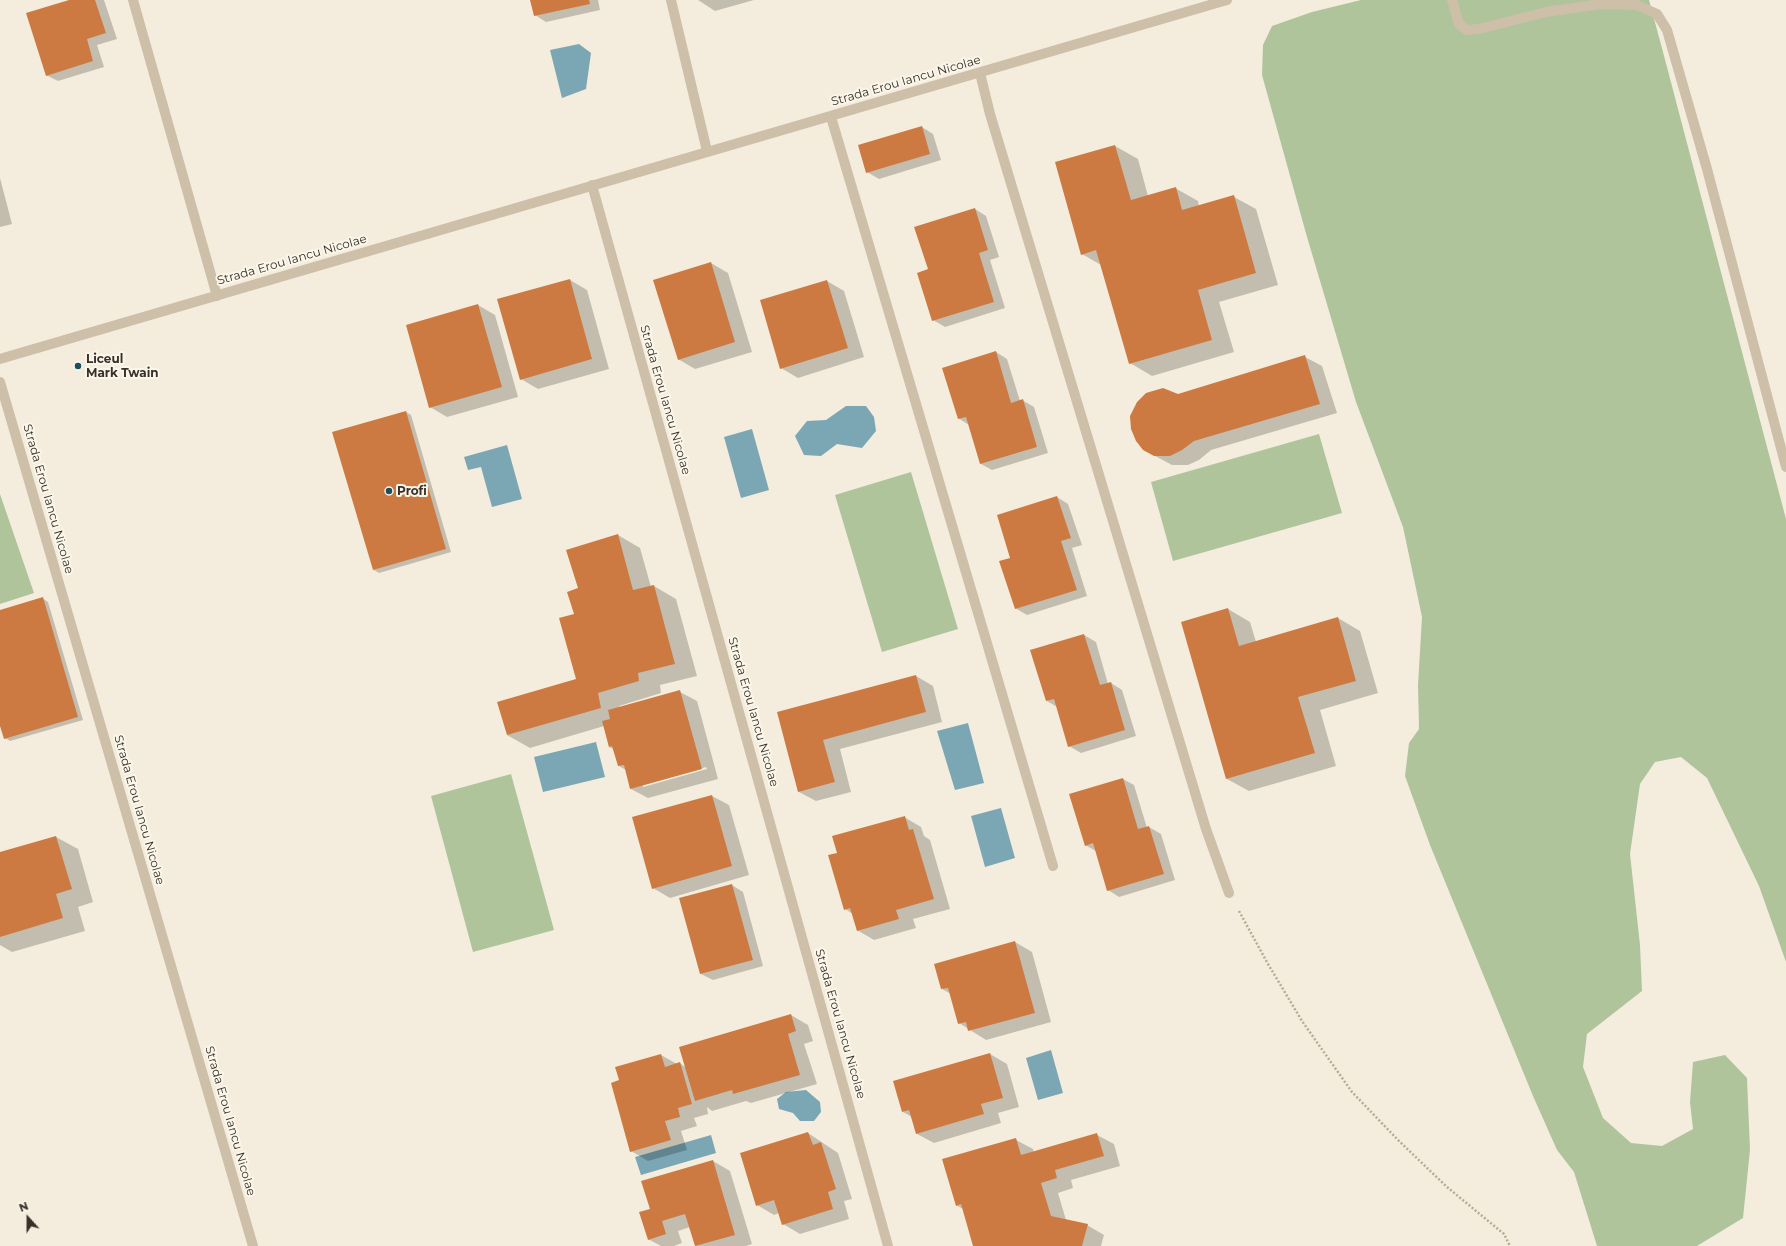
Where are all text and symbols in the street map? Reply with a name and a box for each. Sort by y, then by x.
street label: Strada Erou Iancu Nicolae [830,53,982,109]
street label: Strada Erou Iancu Nicolae [216,232,368,288]
street label: Strada Erou Iancu Nicolae [637,324,693,476]
place label: Liceul Mark Twain [86,352,159,380]
marker: Liceul Mark Twain [73,361,83,371]
street label: Strada Erou Iancu Nicolae [20,423,76,575]
place label: Profi [397,484,427,498]
marker: Profi [384,486,394,496]
street label: Strada Erou Iancu Nicolae [725,636,781,788]
street label: Strada Erou Iancu Nicolae [111,734,167,886]
street label: Strada Erou Iancu Nicolae [812,948,868,1100]
street label: Strada Erou Iancu Nicolae [202,1045,258,1197]
north arrow [8,1198,48,1238]
text: N [17,1199,30,1215]

